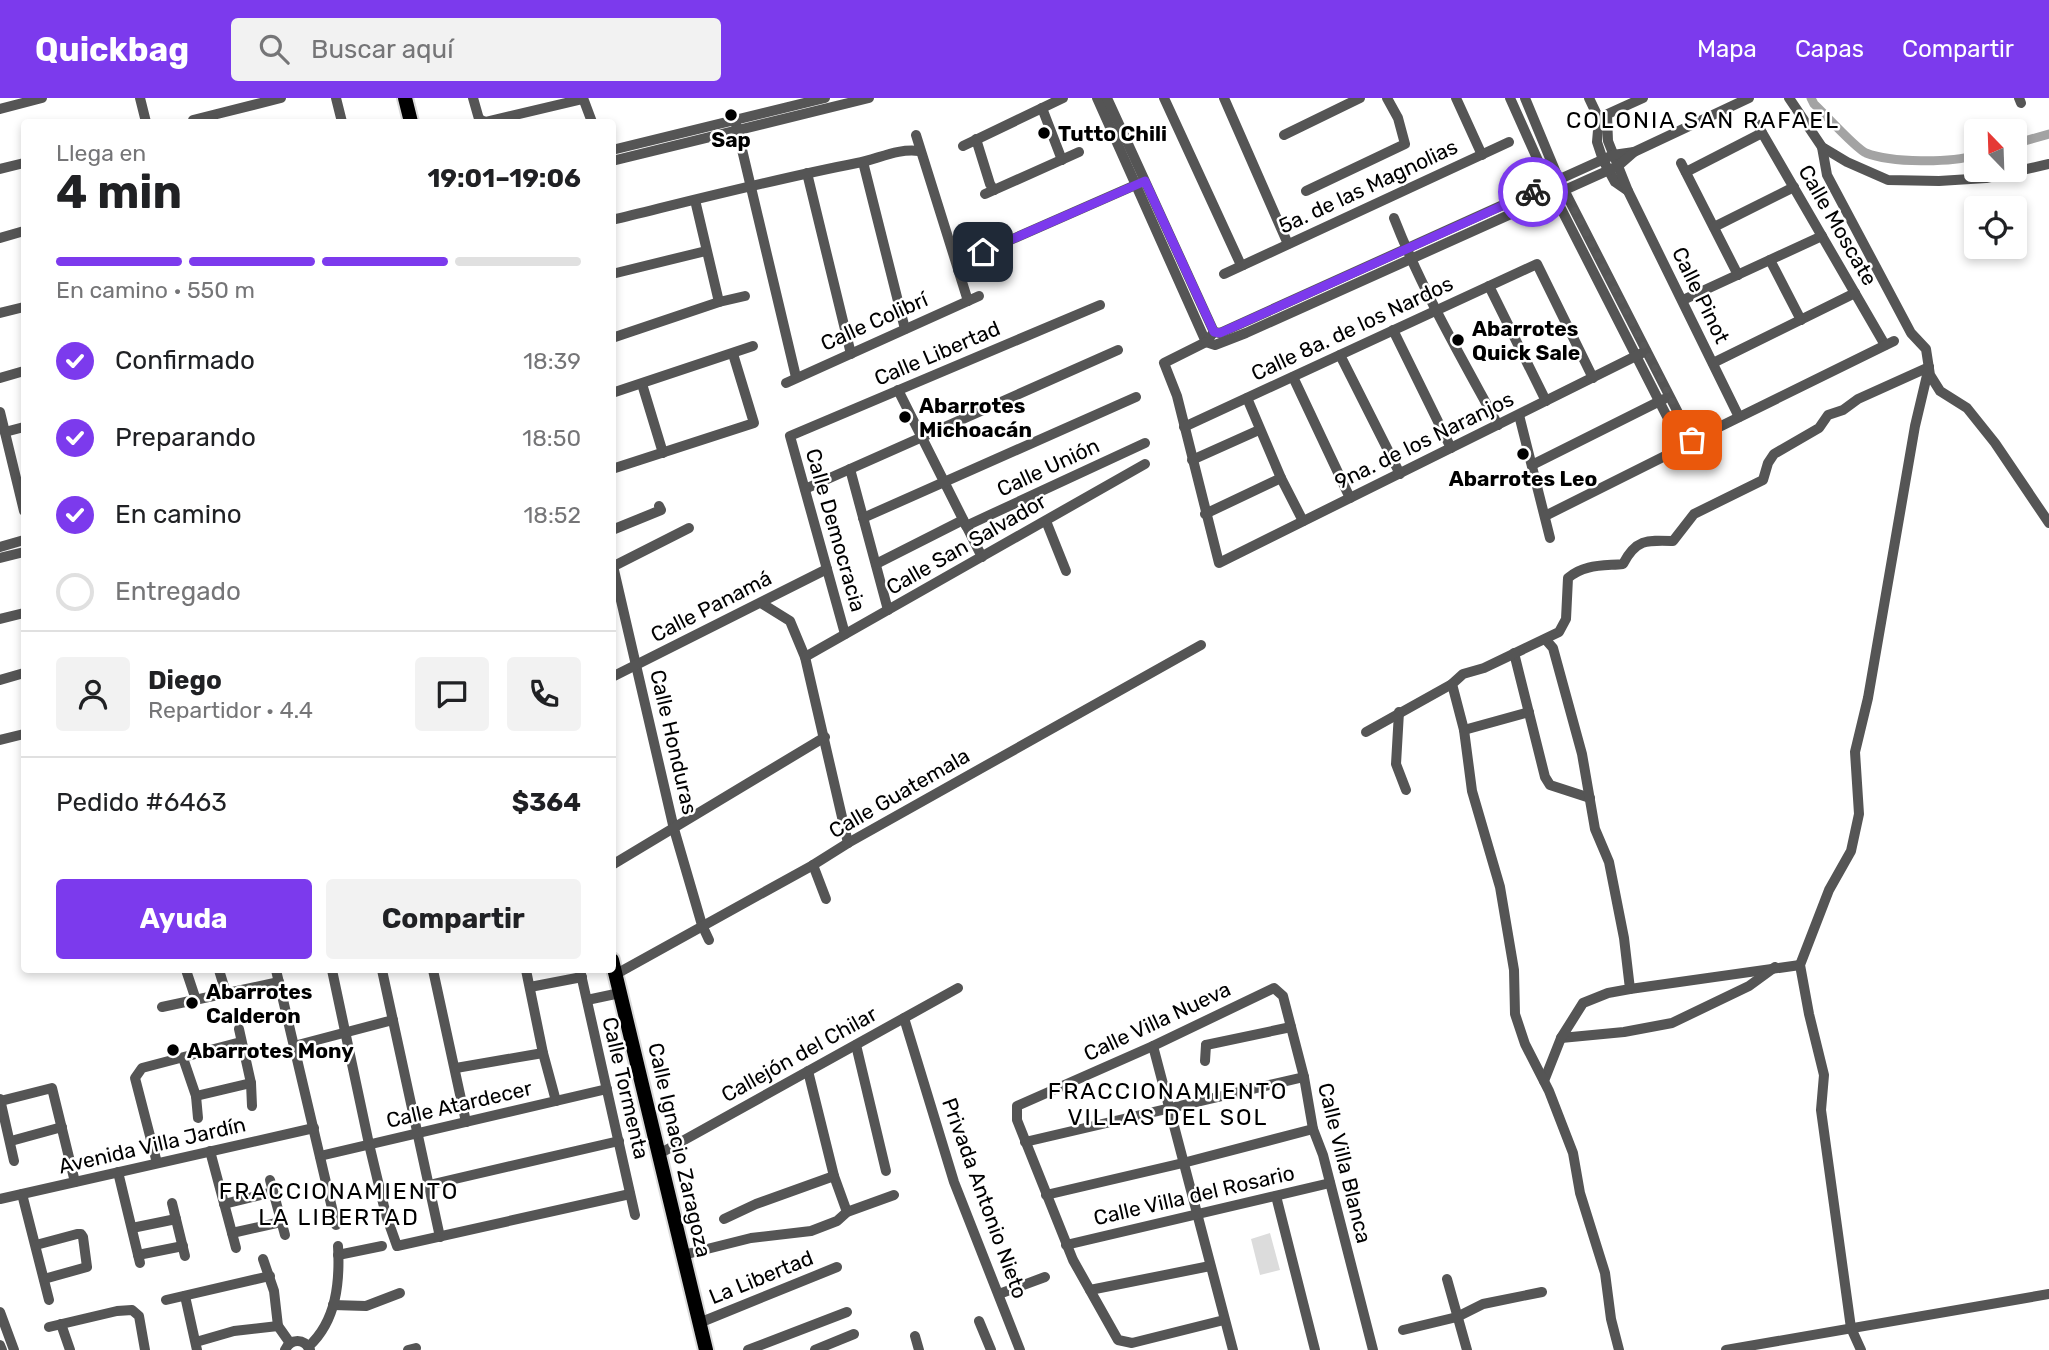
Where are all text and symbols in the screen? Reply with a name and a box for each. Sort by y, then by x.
search box [231,18,721,81]
text: Quickbag [35,30,189,69]
icon: search [255,30,293,68]
text: Buscar aquí [311,34,454,65]
text: Mapa [1697,35,1757,63]
text: Capas [1795,35,1864,63]
text: Compartir [1902,35,2014,63]
district label: COLONIA SAN RAFAEL [1566,106,1840,134]
marker: Sap [723,107,739,123]
north arrow [1964,119,2026,182]
map controls [1964,119,2027,259]
place label: Tutto Chili [1058,121,1167,146]
marker: Tutto Chili [1036,125,1052,141]
place label: Sap [711,127,751,152]
street label: 5a. de las Magnolias [1275,134,1461,238]
text: Llega en [56,139,146,167]
courier [1498,157,1568,227]
street label: Calle Moscate [1793,160,1883,290]
text: 19:01–19:06 [427,163,581,194]
text: 4 min [56,165,182,220]
icon: bike [1514,173,1552,211]
button: locate [1964,196,2027,259]
pin [953,222,1013,282]
icon: home [964,233,1002,271]
street label: Calle Pinot [1667,243,1735,347]
street label: Calle 8a. de los Nardos [1247,270,1457,386]
text: En camino · 550 m [56,276,255,304]
street label: Calle Colibrí [817,286,932,356]
street label: Calle Libertad [870,315,1004,391]
place label: Abarrotes Quick Sale [1472,316,1580,365]
marker: Abarrotes Quick Sale [1450,332,1466,348]
icon: check [56,342,94,380]
text: Confirmado [115,345,255,376]
text: 18:39 [523,347,581,375]
street label: 9na. de los Naranjos [1330,386,1518,494]
place label: Abarrotes Michoacán [919,393,1032,442]
marker: Abarrotes Michoacán [897,409,913,425]
pin [1662,410,1722,470]
icon: check [56,419,94,457]
icon: bag [1673,421,1711,459]
text: Preparando [115,422,256,453]
text: 18:50 [522,424,581,452]
street label: Calle Unión [993,432,1103,502]
street label: Calle Democracia [801,445,871,615]
marker: Abarrotes Leo [1515,446,1531,462]
place label: Abarrotes Leo [1449,466,1597,491]
street label: Calle San Salvador [882,488,1050,600]
icon: check [56,496,94,534]
text: En camino [115,499,242,530]
text: 18:52 [523,501,581,529]
street label: Calle Panamá [646,565,776,647]
text: Entregado [115,576,241,607]
button: person [56,657,130,731]
button: chat [415,657,489,731]
button: phone [507,657,581,731]
text: Diego [148,665,222,696]
street label: Calle Honduras [645,667,703,817]
text: Repartidor · 4.4 [148,696,313,724]
street label: Calle Guatemala [824,743,974,843]
text: Pedido #6463 [56,787,227,818]
text: $364 [512,787,581,818]
button: Ayuda [56,879,312,959]
button: Compartir [326,879,581,959]
street label: Calle Villa Nueva [1080,976,1234,1066]
place label: Abarrotes Calderon [206,979,312,1028]
marker: Abarrotes Calderon [184,995,200,1011]
street label: Callejón del Chilar [717,1001,881,1107]
street label: Calle Tormenta [597,1014,655,1162]
place label: Abarrotes Mony [187,1038,354,1063]
street label: Calle Ignacio Zaragoza [643,1040,717,1260]
marker: Abarrotes Mony [165,1042,181,1058]
street label: Calle Atardecer [384,1075,534,1133]
district label: FRACCIONAMIENTO VILLAS DEL SOL [1048,1077,1288,1131]
street label: Calle Villa Blanca [1313,1080,1377,1246]
street label: Privada Antonio Nieto [937,1094,1033,1302]
street label: Avenida Villa Jardín [56,1111,248,1179]
street label: Calle Villa del Rosario [1091,1160,1297,1230]
district label: FRACCIONAMIENTO LA LIBERTAD [219,1177,459,1231]
street label: La Libertad [705,1245,817,1309]

